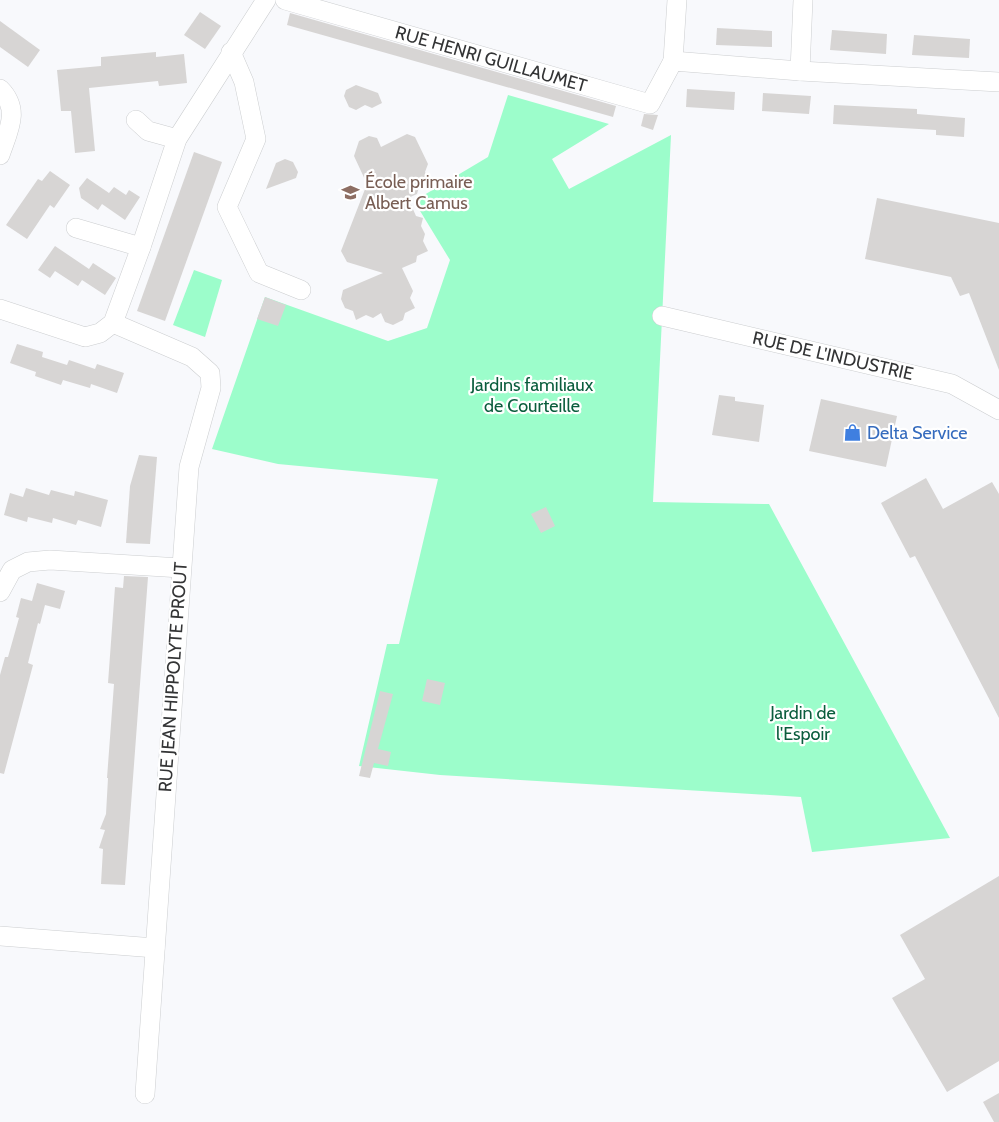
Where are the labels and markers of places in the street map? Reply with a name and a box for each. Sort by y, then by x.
place label: École primaire Albert Camus [365,171,473,214]
school or university icon: École primaire Albert Camus [341,182,361,202]
place label: Delta Service [867,422,967,444]
shop icon: Delta Service [843,423,863,443]

